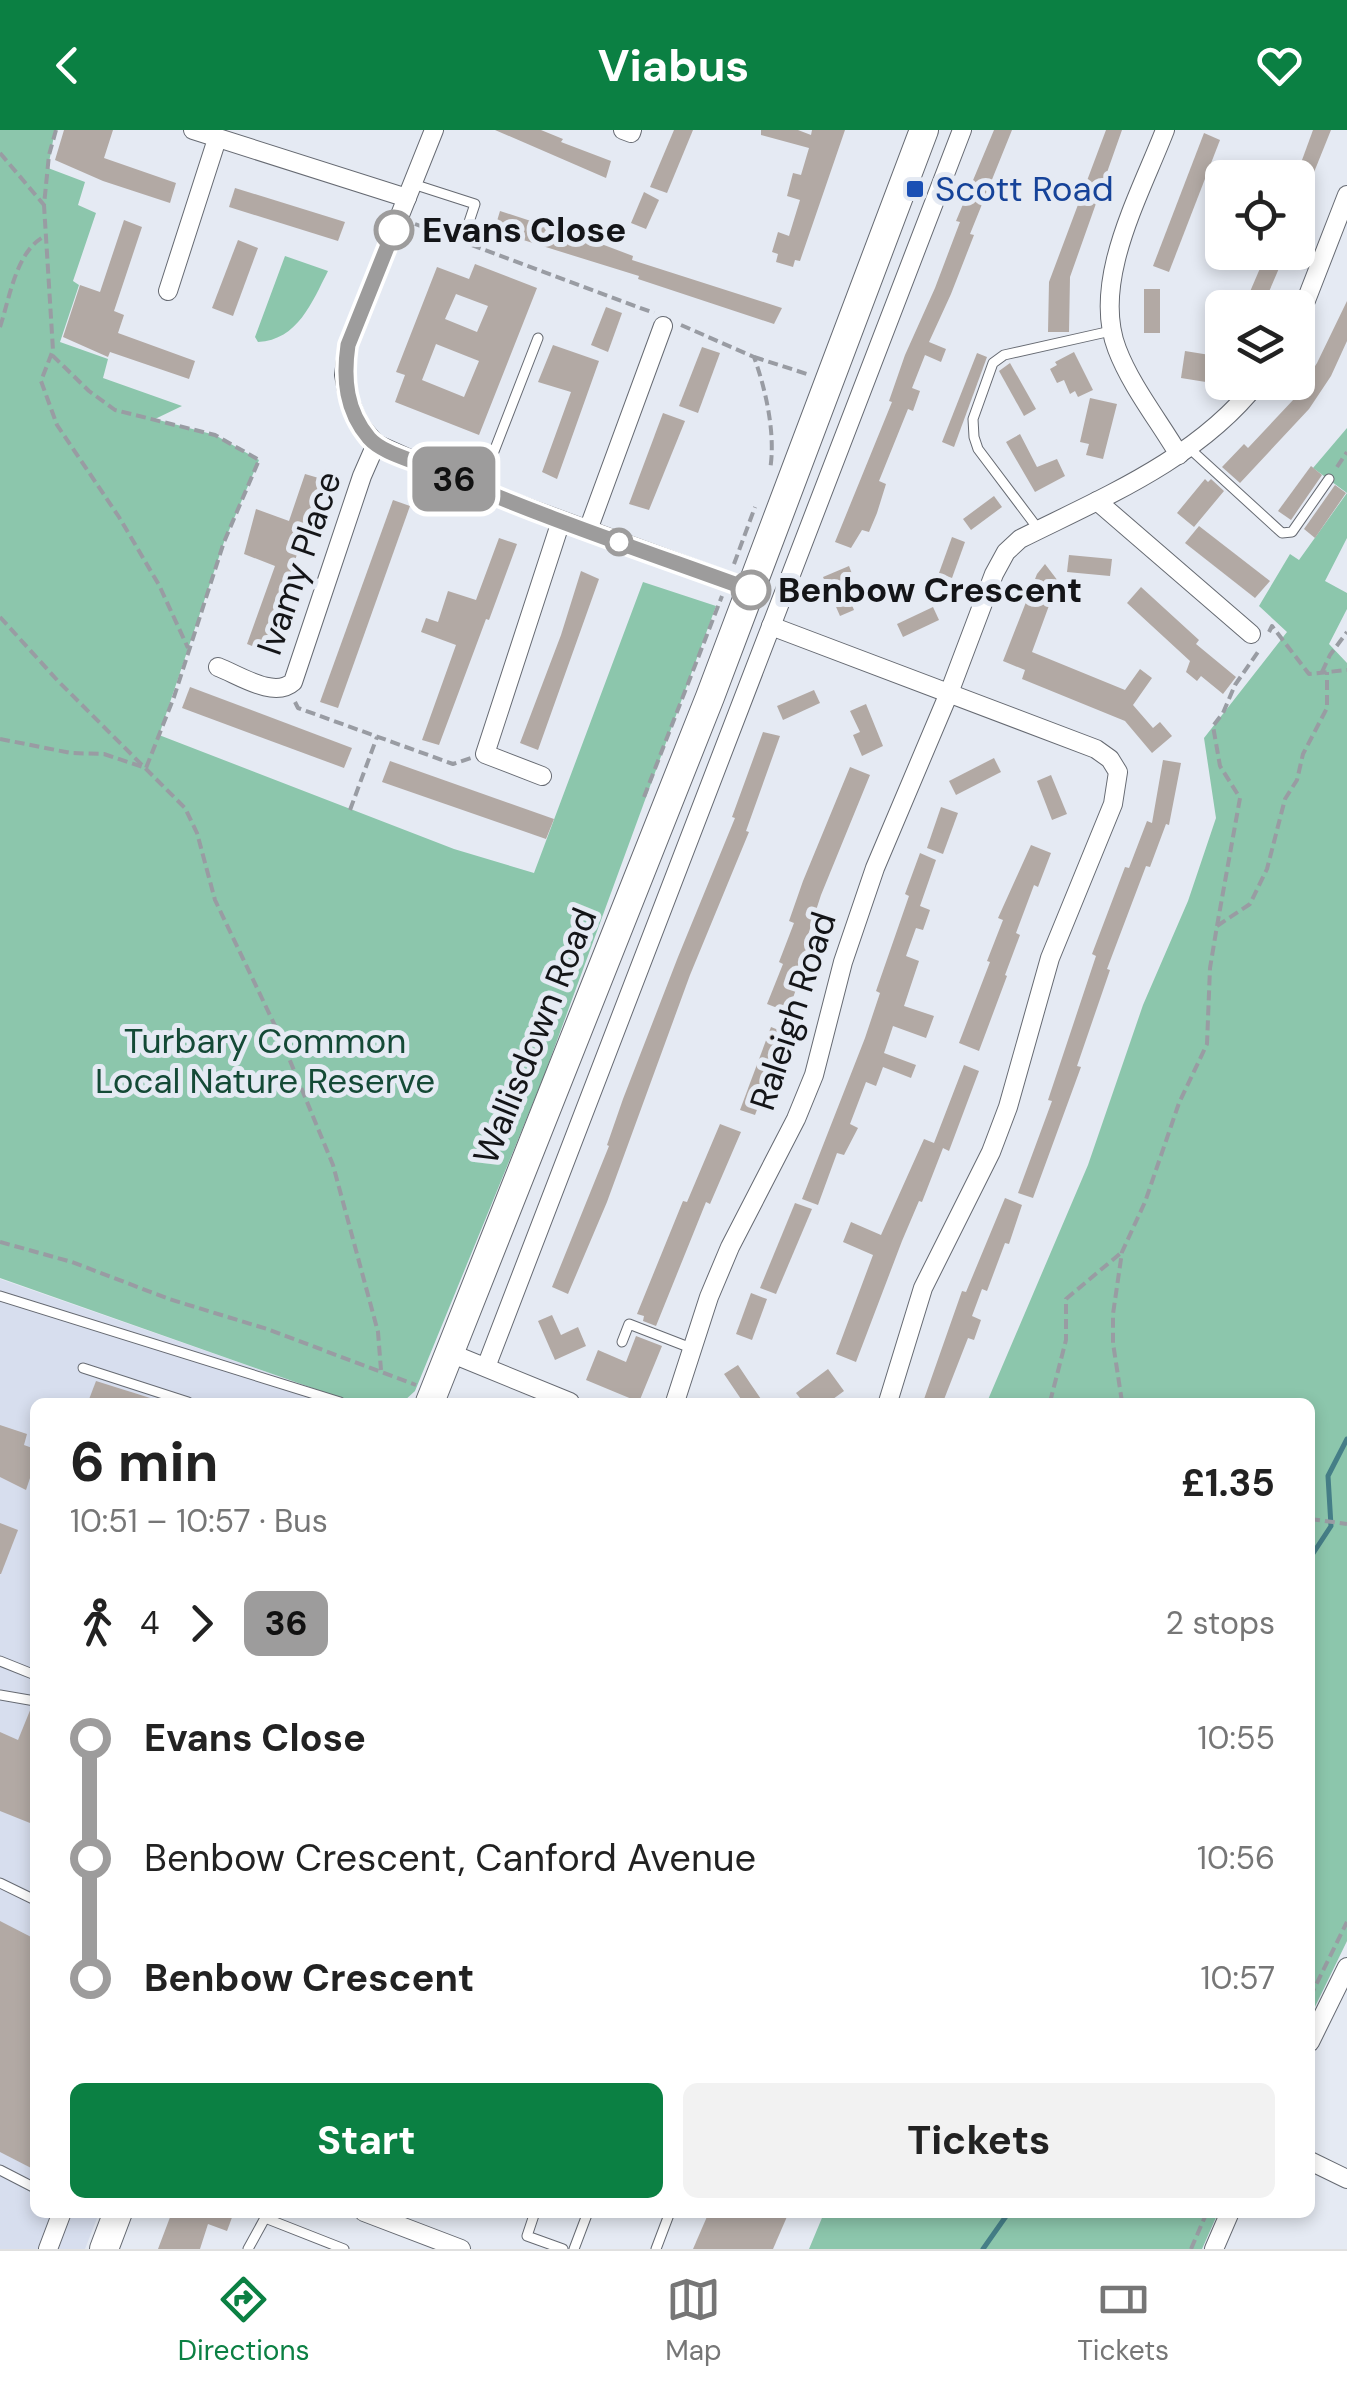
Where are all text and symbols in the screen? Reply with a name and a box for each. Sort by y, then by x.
text: Viabus [598,36,749,95]
icon: back [40,38,95,93]
icon: heart [1252,38,1307,93]
map controls [1205,160,1315,400]
button: locate [1205,160,1315,270]
place label: Scott Road [935,166,1114,212]
marker: Scott Road [904,178,926,200]
place label: Evans Close [422,207,626,253]
marker: Evans Close [375,211,413,249]
button: layers [1205,290,1315,400]
line badge: 36 [409,446,499,512]
text: 36 [432,456,476,502]
street label: Ivamy Place [246,465,352,661]
unlabelled marker [606,529,632,555]
place label: Benbow Crescent [778,567,1082,613]
marker: Benbow Crescent [732,571,770,609]
street label: Wallisdown Road [463,901,607,1171]
street label: Raleigh Road [739,906,847,1116]
park label: Turbary Common Local Nature Reserve [95,1018,435,1104]
text: 6 min [70,1426,219,1498]
text: £1.35 [1181,1458,1275,1508]
text: 10:51 – 10:57 · Bus [70,1500,328,1542]
icon: walk [70,1596,125,1651]
icon: forward [174,1596,229,1651]
text: 36 [264,1600,308,1646]
text: 4 [140,1602,159,1644]
text: 2 stops [1166,1602,1275,1644]
text: Evans Close [144,1713,366,1763]
text: 10:55 [1198,1717,1275,1759]
text: Benbow Crescent, Canford Avenue [144,1833,756,1883]
text: 10:56 [1197,1837,1275,1879]
text: Benbow Crescent [144,1953,474,2003]
text: 10:57 [1201,1957,1275,1999]
button: Start [70,2083,663,2198]
button: Tickets [683,2083,1275,2198]
tab: Directions [178,2272,310,2369]
tab: Map [665,2272,722,2369]
tab: Tickets [1077,2272,1169,2369]

